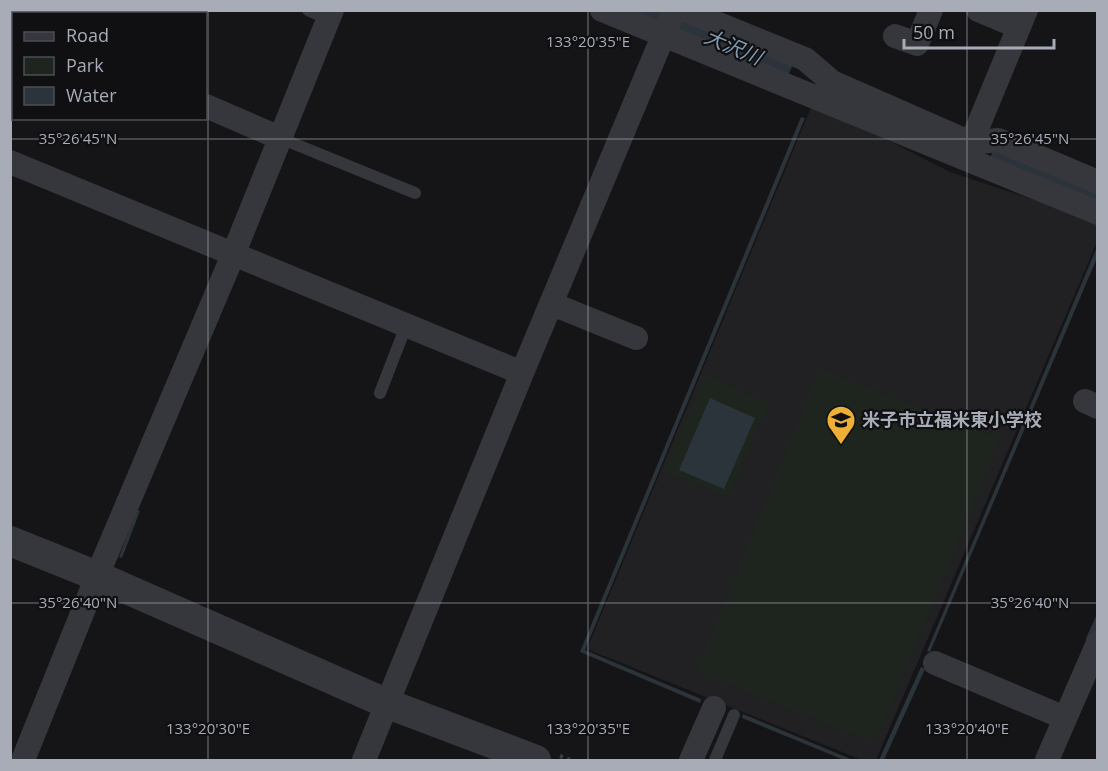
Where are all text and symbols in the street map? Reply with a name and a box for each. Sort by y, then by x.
legend [12,12,207,120]
scale bar [904,12,1054,50]
text: 50 m [913,20,955,44]
water label: 大沢川 [700,22,768,71]
text: Road [66,23,109,47]
text: 133°20'35"E [546,31,630,51]
text: Park [66,53,104,77]
text: Water [66,83,117,107]
text: 35°26'45"N [39,128,117,148]
text: 35°26'45"N [991,128,1069,148]
school or university icon: 米子市立福米東小学校 [825,404,857,446]
place label: 米子市立福米東小学校 [862,407,1042,431]
text: 35°26'40"N [39,592,117,612]
text: 35°26'40"N [991,592,1069,612]
text: 133°20'30"E [166,718,250,738]
text: 133°20'35"E [546,718,630,738]
text: 133°20'40"E [925,718,1009,738]

